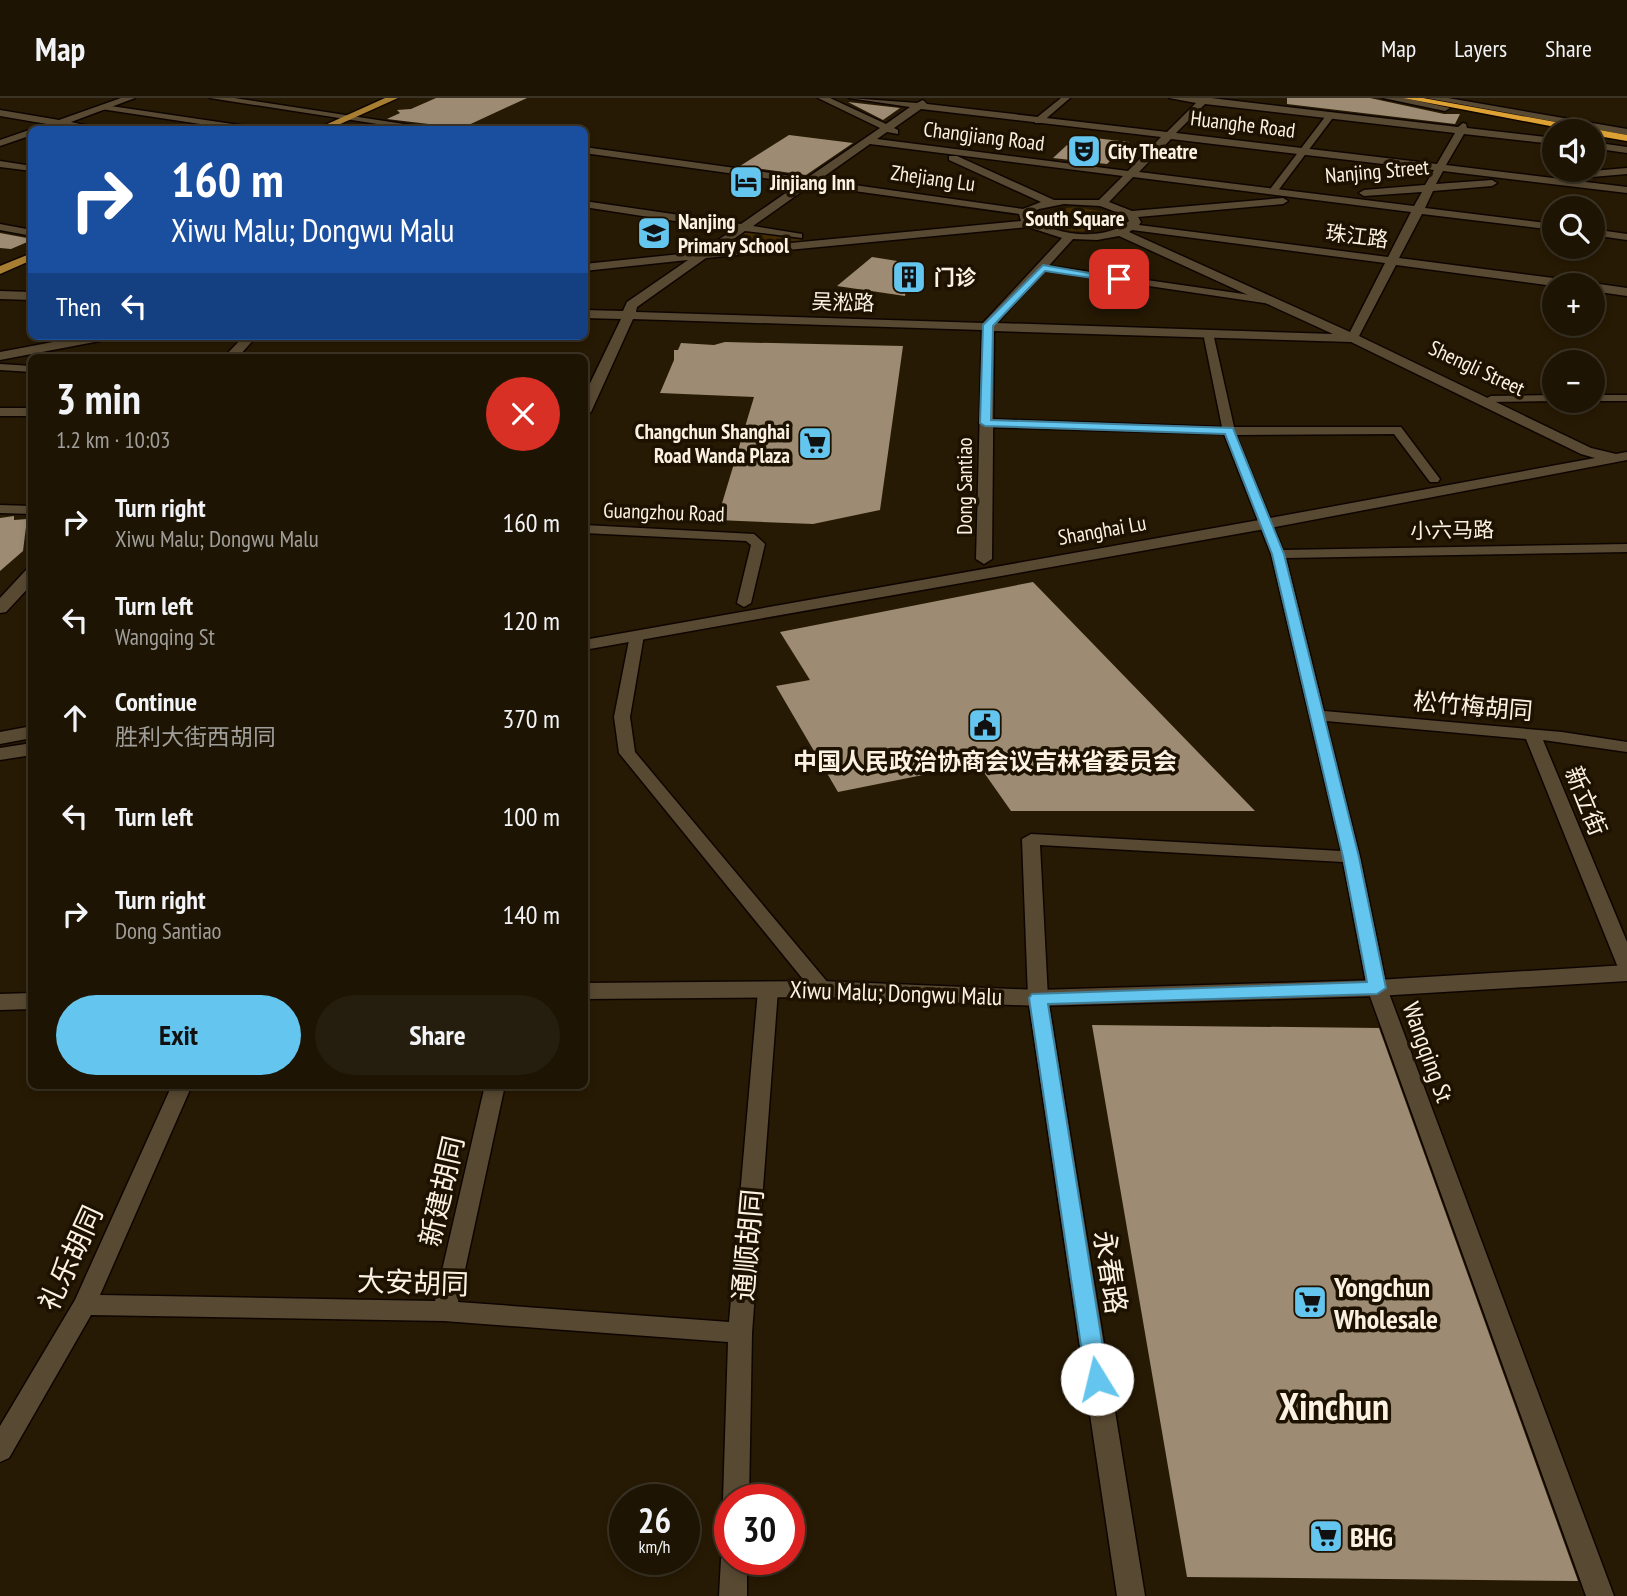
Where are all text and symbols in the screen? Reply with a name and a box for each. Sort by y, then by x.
text: Map [35,27,85,70]
text: Map [1381,33,1416,64]
text: Layers [1454,33,1507,64]
text: Share [1545,33,1592,64]
street label: Huanghe Road [1189,104,1297,144]
street label: Changjiang Road [922,115,1046,157]
map controls [1542,119,1605,413]
button: sound [1542,119,1605,182]
theatre icon: City Theatre [1065,132,1103,170]
place label: City Theatre [1108,138,1198,165]
text: 160 m [171,147,284,211]
street label: Nanjing Street [1324,153,1430,189]
icon: right [56,154,147,245]
street label: Zhejiang Lu [889,159,977,197]
hotel icon: Jinjiang Inn [727,163,765,201]
place label: Jinjiang Inn [769,169,855,196]
button: search [1542,196,1605,259]
district label: South Square [1025,205,1125,232]
place label: Nanjing Primary School [678,208,790,259]
text: Xiwu Malu; Dongwu Malu [171,209,454,251]
school or university icon: Nanjing Primary School [635,214,673,252]
street label: 珠江路 [1324,219,1390,253]
pin [1089,249,1149,309]
building icon: 门诊 [890,258,928,296]
icon: arrive [1100,260,1138,298]
place label: 门诊 [934,264,977,291]
button: + [1542,273,1605,336]
icon: left [115,287,153,325]
street label: 吴淞路 [811,287,875,317]
text: Then [56,290,101,323]
street label: Shengli Street [1425,334,1529,402]
button: − [1542,350,1605,413]
text: 3 min [56,371,141,426]
button: close [486,377,560,451]
place label: Changchun Shanghai Road Wanda Plaza [635,418,790,469]
supermarket icon: Changchun Shanghai Road Wanda Plaza [796,424,834,462]
text: 1.2 km · 10:03 [56,425,170,454]
street label: Dong Santiao [951,437,978,535]
text: Turn right [115,491,206,524]
street label: Guangzhou Road [603,496,725,528]
icon: right [56,503,94,541]
text: 160 m [502,506,560,539]
street label: Shanghai Lu [1056,509,1148,551]
street label: 小六马路 [1410,516,1494,544]
text: Xiwu Malu; Dongwu Malu [115,524,319,553]
text: Turn left [115,589,193,622]
icon: left [56,601,94,639]
text: 120 m [502,604,560,637]
text: Wangqing St [115,622,215,651]
text: Continue [115,685,197,718]
street label: 松竹梅胡同 [1412,685,1534,727]
icon: ahead [56,699,94,737]
text: 370 m [502,702,560,735]
public building icon: 中国人民政治协商会议吉林省委员会 [966,706,1004,744]
text: 胜利大街西胡同 [115,722,276,751]
place label: 中国人民政治协商会议吉林省委员会 [793,746,1177,777]
street label: 新立街 [1558,762,1614,840]
icon: left [56,797,94,835]
text: Turn left [115,800,193,833]
text: 100 m [502,800,560,833]
text: Turn right [115,883,206,916]
icon: right [56,895,94,933]
text: 140 m [502,898,560,931]
text: Dong Santiao [115,916,222,945]
street label: Xiwu Malu; Dongwu Malu [789,974,1003,1012]
button: Exit [56,995,301,1075]
button: Share [315,995,560,1075]
street label: Wangqing St [1396,998,1461,1107]
street label: 新建胡同 [410,1132,472,1250]
street label: 通顺胡同 [724,1188,770,1302]
street label: 礼乐胡同 [30,1199,110,1317]
street label: 永春路 [1086,1228,1136,1316]
street label: 大安胡同 [356,1262,470,1302]
place label: Yongchun Wholesale [1333,1268,1438,1337]
supermarket icon: Yongchun Wholesale [1291,1283,1329,1321]
position arrow [1060,1342,1134,1416]
district label: Xinchun [1279,1381,1389,1430]
speed limit sign: 30 [714,1484,805,1575]
text: 26 [638,1497,671,1543]
supermarket icon: BHG [1307,1517,1345,1555]
place label: BHG [1350,1518,1393,1555]
text: km/h [639,1535,670,1558]

